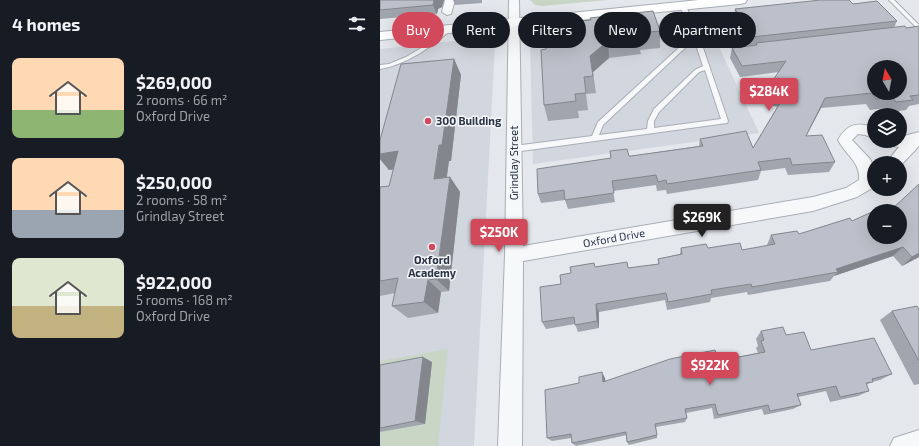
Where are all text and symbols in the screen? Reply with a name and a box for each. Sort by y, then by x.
chip: Buy [392,12,444,48]
chip: Rent [452,12,510,48]
chip: Filters [518,12,586,48]
chip: New [594,12,651,48]
chip: Apartment [659,12,756,48]
icon: filters [346,13,368,35]
text: 4 homes [12,14,80,34]
north arrow [867,60,907,100]
map controls [867,60,907,244]
text: $269,000 [136,72,212,92]
icon: home [44,74,92,122]
pin: $284K [741,78,797,112]
text: $284K [749,83,789,99]
text: 2 rooms · 66 m² [136,92,227,108]
text: Oxford Drive [136,108,210,124]
button: layers [867,108,907,148]
place label: 300 Building [436,114,502,127]
marker: 300 Building [423,116,433,126]
street label: Grindlay Street [507,126,520,200]
button: + [867,156,907,196]
text: $250,000 [136,172,212,192]
icon: home [44,174,92,222]
text: 2 rooms · 58 m² [136,192,227,208]
pin: $269K [674,204,730,238]
button: − [867,204,907,244]
text: Grindlay Street [136,208,224,224]
text: $269K [683,209,721,225]
pin: $250K [471,219,527,253]
text: $250K [480,224,518,240]
street label: Oxford Drive [582,226,646,249]
marker: Oxford Academy [427,242,437,252]
place label: Oxford Academy [408,253,457,280]
text: $922,000 [136,272,212,292]
icon: home [44,274,92,322]
text: 5 rooms · 168 m² [136,292,233,308]
text: Oxford Drive [136,308,210,324]
pin: $922K [682,352,738,386]
text: $922K [691,357,729,373]

